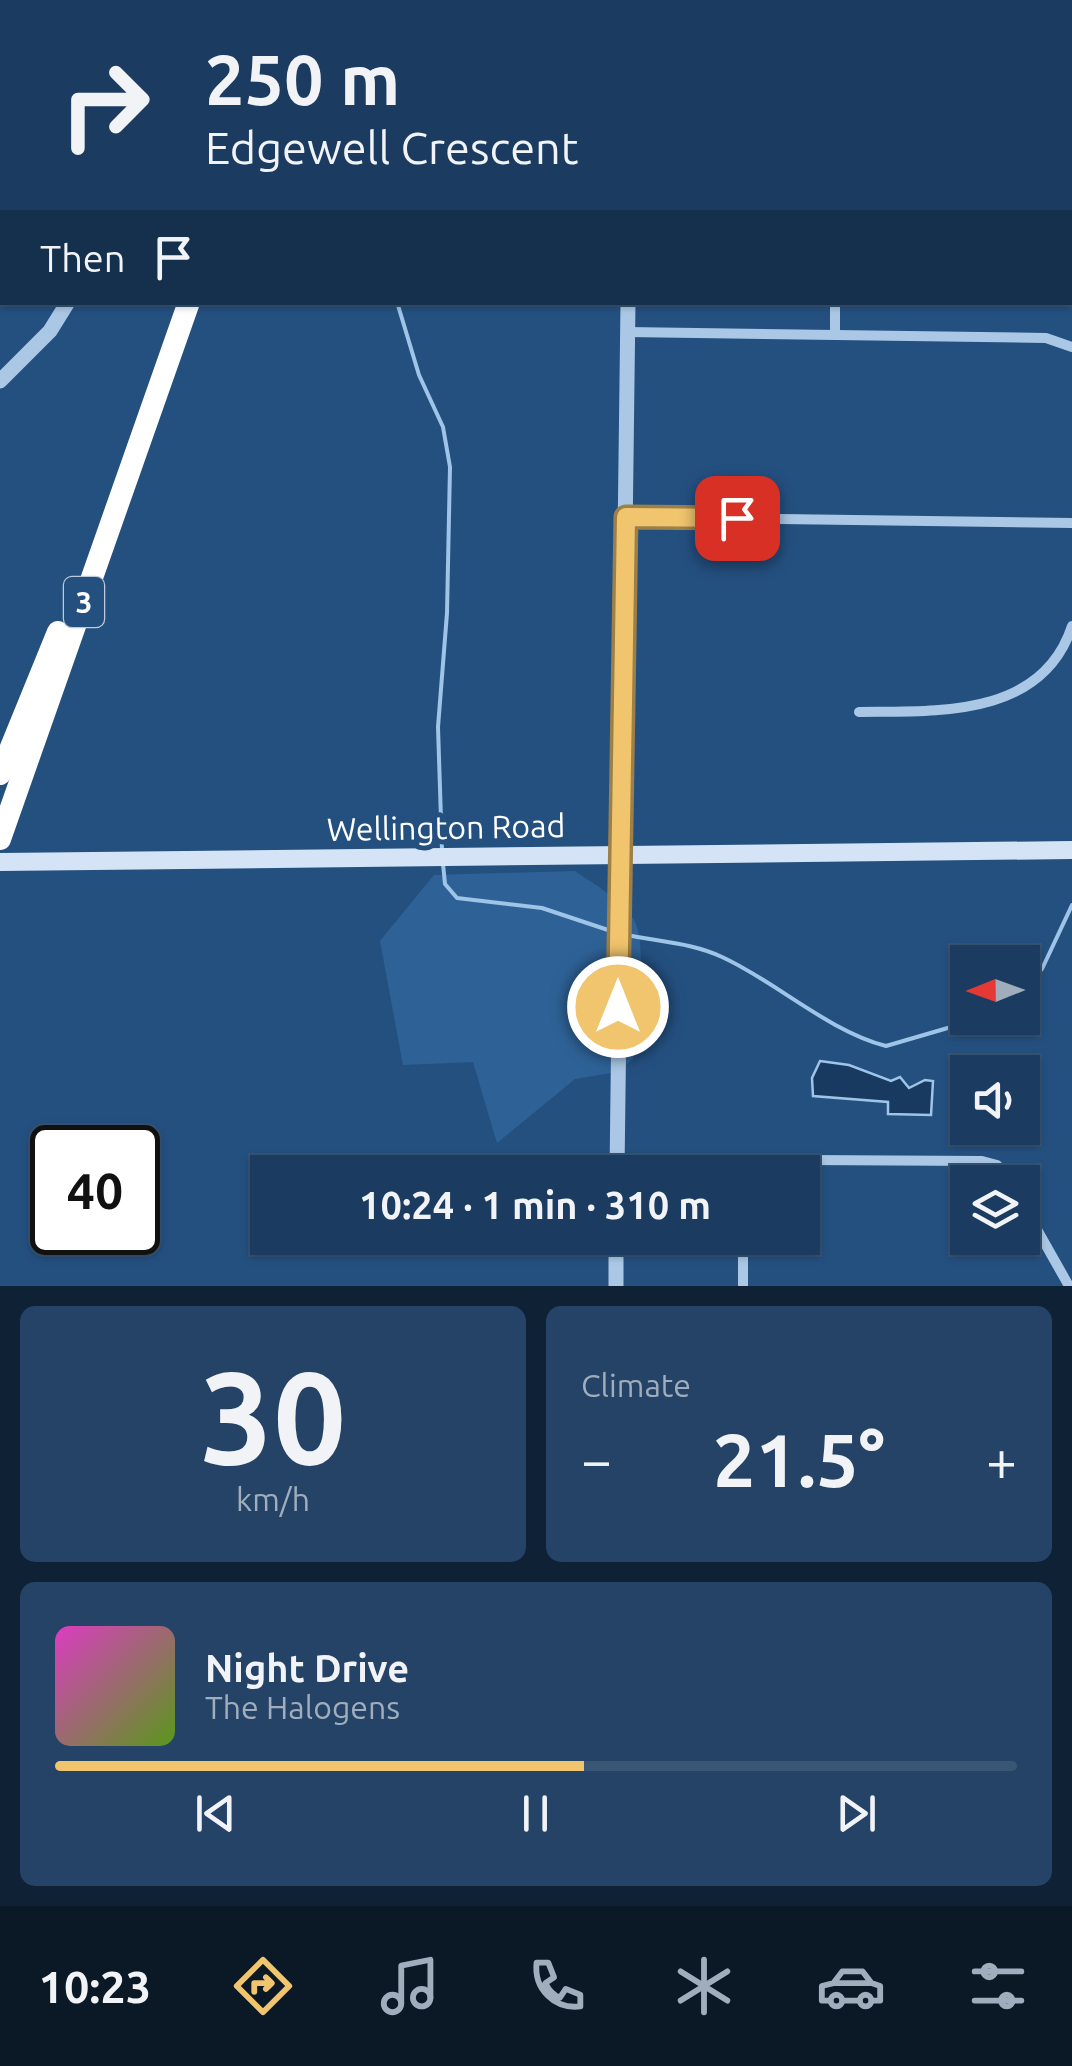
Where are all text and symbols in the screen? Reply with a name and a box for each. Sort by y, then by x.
icon: right [40,40,170,170]
text: 250 m [205,40,400,118]
text: Edgewell Crescent [205,122,578,173]
icon: arrive [146,230,201,285]
text: Then [40,237,126,279]
pin [695,476,780,561]
icon: arrive [710,491,765,546]
road number: 3 [64,577,104,627]
street label: Wellington Road [326,807,566,847]
north arrow [950,945,1040,1035]
map controls [950,945,1040,1255]
position arrow [566,955,670,1059]
button: sound [950,1055,1040,1145]
speed limit sign: 40 [30,1125,160,1255]
button: layers [950,1165,1040,1255]
text: 10:24 · 1 min · 310 m [359,1184,711,1226]
text: 30 [200,1343,346,1489]
text: Climate [581,1367,691,1403]
text: 21.5° [713,1417,885,1501]
text: − [581,1429,612,1490]
text: + [986,1429,1017,1490]
text: km/h [236,1481,310,1517]
text: Night Drive [205,1647,409,1689]
text: The Halogens [205,1689,400,1725]
icon: previous [188,1786,243,1841]
icon: pause [508,1786,563,1841]
icon: next [829,1786,884,1841]
icon: directions [228,1951,298,2021]
icon: music [375,1951,445,2021]
icon: phone [522,1951,592,2021]
icon: climate [669,1951,739,2021]
icon: car [816,1951,886,2021]
icon: filters [963,1951,1033,2021]
text: 10:23 [39,1961,151,2012]

